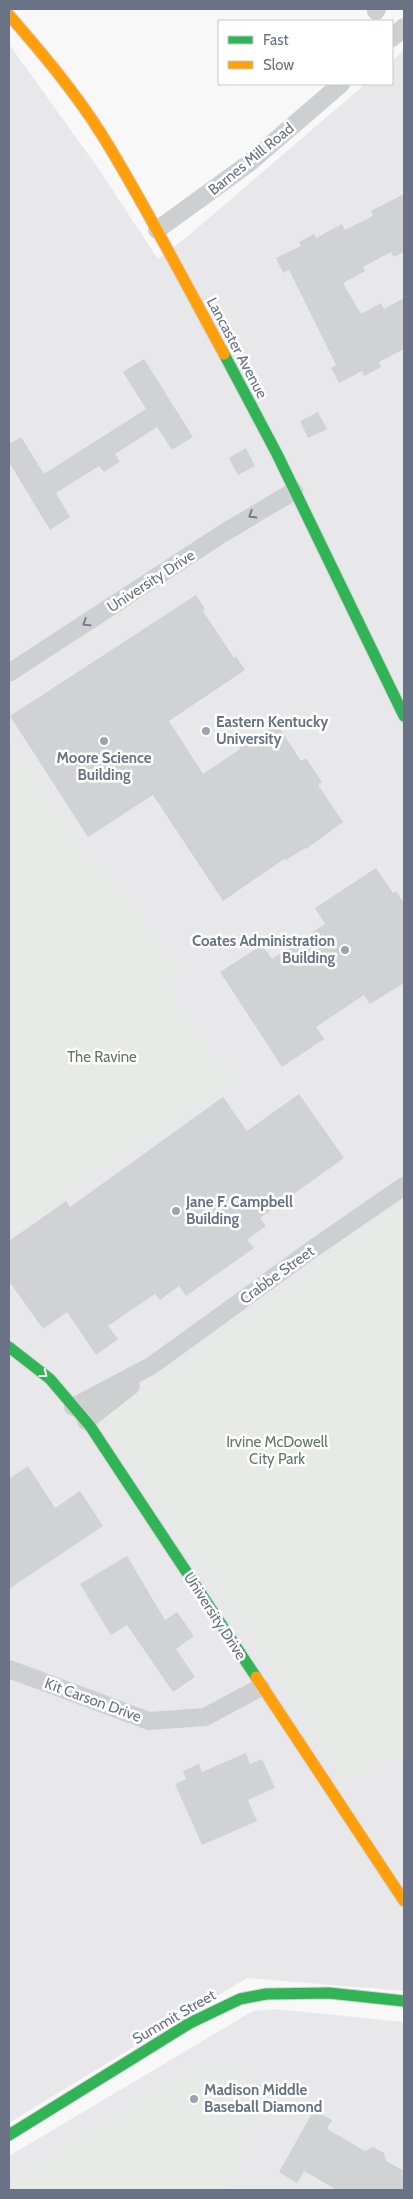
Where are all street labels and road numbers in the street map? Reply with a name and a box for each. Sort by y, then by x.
street label: Barnes Mill Road [205,119,297,199]
street label: Lancaster Avenue [203,294,271,402]
street label: University Drive [104,546,198,616]
street label: Crabbe Street [236,1242,318,1308]
street label: University Drive [180,1569,250,1663]
street label: Kit Carson Drive [42,1674,144,1726]
street label: Summit Street [129,1986,219,2048]

